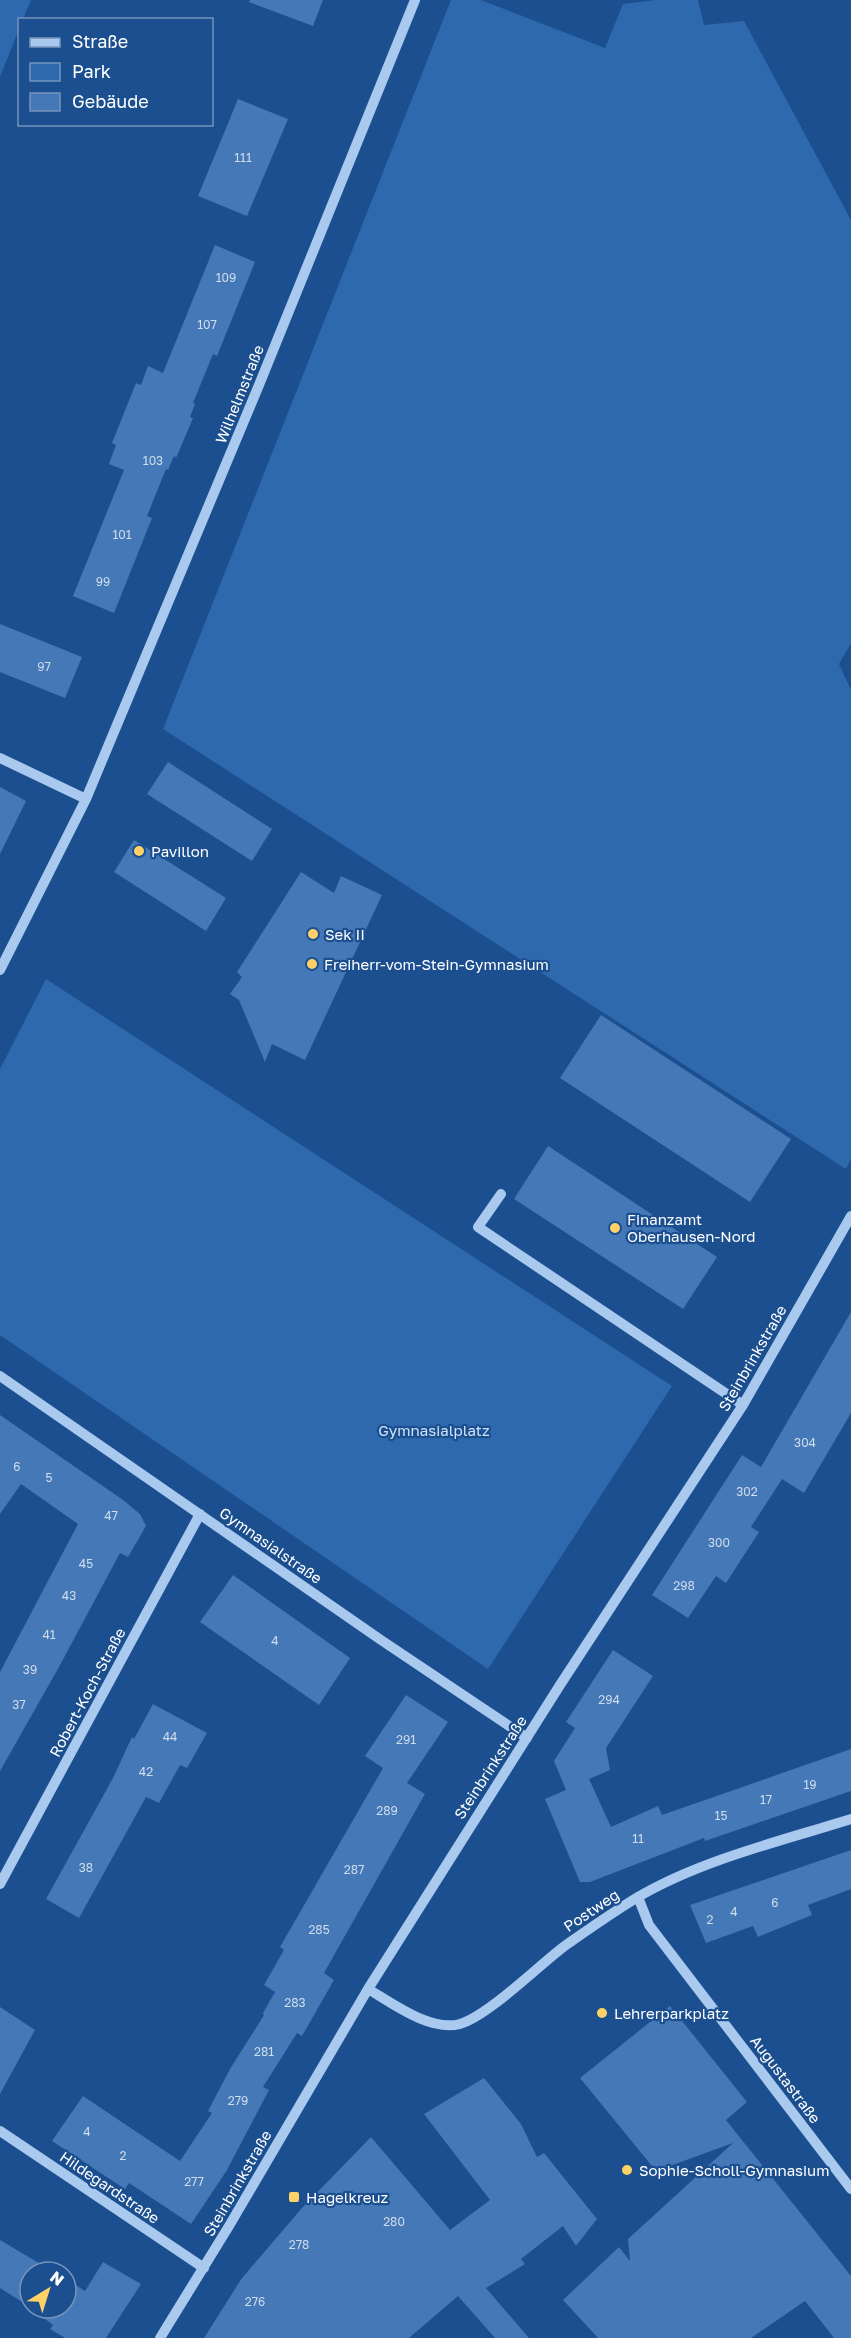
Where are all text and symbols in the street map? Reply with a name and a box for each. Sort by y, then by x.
legend [18,18,213,126]
text: Straße [72,30,128,52]
text: Park [72,60,111,82]
text: Gebäude [72,90,149,112]
house number: 111 [234,150,252,165]
house number: 109 [216,270,236,285]
house number: 107 [197,317,217,332]
street label: Wilhelmstraße [211,342,267,446]
house number: 103 [143,453,163,468]
house number: 101 [112,527,132,542]
house number: 99 [96,574,110,589]
house number: 97 [37,659,51,674]
place label: Pavillon [151,842,209,860]
marker: Pavillon [132,844,146,858]
place label: Sek II [325,925,365,943]
marker: Sek II [306,927,320,941]
place label: Freiherr-vom-Stein-Gymnasium [324,955,549,973]
marker: Freiherr-vom-Stein-Gymnasium [305,957,319,971]
place label: Finanzamt Oberhausen-Nord [627,1210,756,1245]
marker: Finanzamt Oberhausen-Nord [608,1221,622,1235]
street label: Steinbrinkstraße [714,1301,790,1414]
park label: Gymnasialplatz [378,1421,490,1439]
house number: 304 [794,1435,816,1450]
house number: 6 [13,1459,21,1474]
house number: 5 [46,1470,53,1485]
house number: 302 [736,1484,758,1499]
street label: Gymnasialstraße [216,1503,326,1587]
house number: 47 [104,1508,118,1523]
house number: 300 [708,1535,730,1550]
house number: 45 [79,1556,93,1571]
house number: 298 [673,1578,695,1593]
house number: 43 [62,1588,76,1603]
street label: Robert-Koch-Straße [45,1624,129,1760]
house number: 41 [42,1627,56,1642]
house number: 4 [271,1633,279,1648]
house number: 39 [23,1662,37,1677]
house number: 294 [598,1692,620,1707]
house number: 37 [12,1697,26,1712]
street label: Steinbrinkstraße [450,1712,530,1822]
house number: 44 [163,1729,177,1744]
house number: 291 [396,1732,416,1747]
house number: 42 [139,1764,153,1779]
house number: 19 [803,1777,817,1792]
house number: 17 [760,1792,772,1807]
house number: 289 [376,1803,398,1818]
house number: 15 [715,1808,727,1823]
house number: 11 [632,1831,644,1846]
house number: 38 [79,1860,93,1875]
house number: 287 [344,1862,364,1877]
street label: Postweg [560,1885,622,1935]
house number: 6 [771,1895,779,1910]
house number: 4 [730,1904,738,1919]
house number: 2 [707,1912,714,1927]
house number: 285 [308,1922,330,1937]
house number: 283 [284,1995,306,2010]
place label: Lehrerparkplatz [614,2004,729,2022]
marker: Lehrerparkplatz [595,2006,609,2020]
street label: Augustastraße [747,2032,825,2127]
house number: 281 [254,2044,274,2059]
house number: 279 [228,2093,248,2108]
house number: 4 [83,2124,91,2139]
street label: Steinbrinkstraße [199,2126,275,2239]
street label: Hildegardstraße [57,2147,163,2227]
house number: 2 [120,2148,127,2163]
place label: Sophie-Scholl-Gymnasium [639,2161,829,2179]
marker: Sophie-Scholl-Gymnasium [620,2163,634,2177]
house number: 277 [184,2174,204,2189]
place label: Hagelkreuz [306,2188,389,2206]
marker: Hagelkreuz [287,2190,301,2204]
house number: 280 [383,2214,405,2229]
house number: 278 [289,2237,309,2252]
north arrow [18,2260,78,2320]
text: N [46,2267,68,2290]
house number: 276 [245,2294,265,2309]

